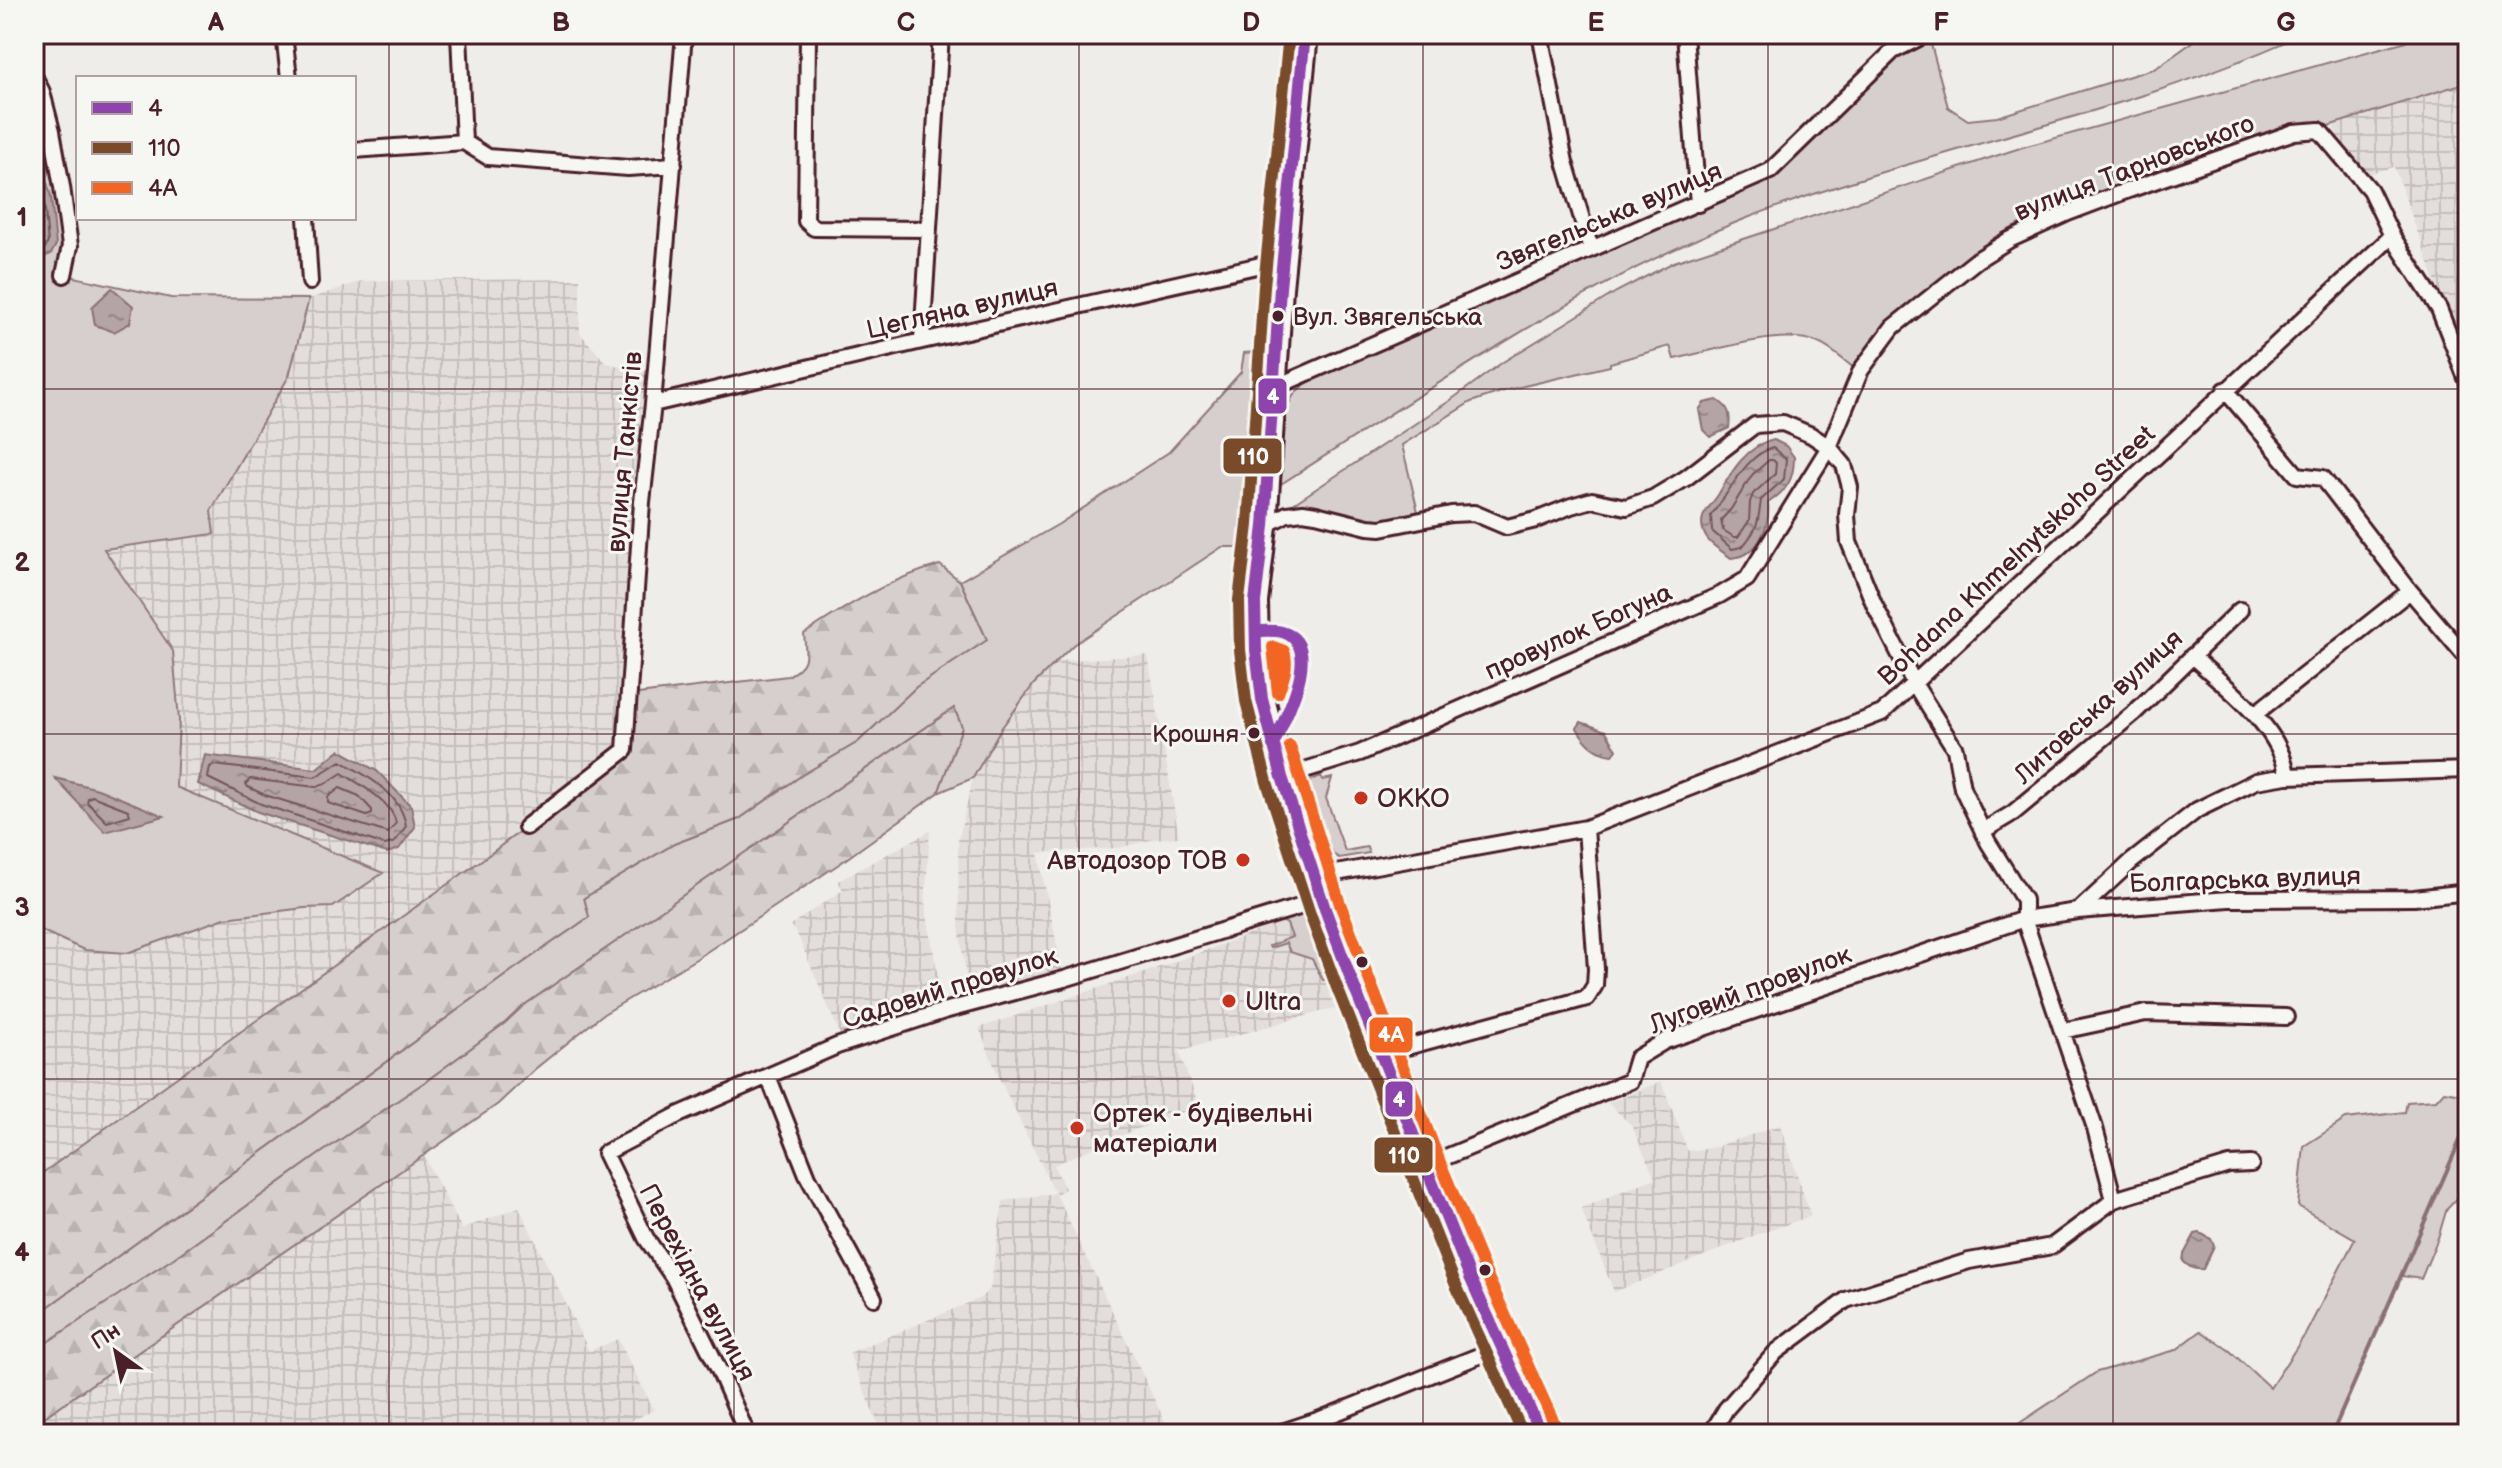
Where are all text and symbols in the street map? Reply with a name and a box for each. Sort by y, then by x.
text: A [207,8,224,39]
text: B [552,8,570,39]
text: C [897,8,915,39]
text: D [1242,8,1260,39]
text: E [1588,8,1605,39]
text: F [1933,8,1949,39]
text: G [2276,8,2296,39]
legend [76,76,356,220]
text: 4 [148,94,163,123]
street label: вулиця Тарновського [2010,108,2259,228]
text: 110 [148,134,181,163]
street label: Звягельська вулиця [1492,156,1727,279]
text: 4А [148,174,178,203]
text: 1 [17,203,27,234]
street label: Цегляна вулиця [864,272,1061,347]
place label: Вул. Звягельська [1293,303,1483,332]
marker: Вул. Звягельська [1270,308,1286,324]
street label: вулиця Танкістів [601,350,650,554]
line badge: 4 [1257,377,1288,415]
text: 4 [1267,384,1280,411]
street label: Bohdana Khmelnytskoho Street [1872,419,2162,693]
line badge: 110 [1222,437,1283,475]
text: 110 [1237,444,1269,471]
text: 2 [14,548,30,579]
street label: провулок Богуна [1480,577,1677,688]
street label: Литовська вулиця [2008,623,2190,792]
place label: Крошня [1152,720,1239,749]
marker: Крошня [1246,725,1262,741]
place label: OKKO [1377,784,1450,815]
marker: OKKO [1352,789,1370,807]
place label: Автодозор ТОВ [1046,846,1227,877]
marker: Автодозор ТОВ [1234,851,1252,869]
street label: Болгарська вулиця [2129,861,2361,900]
text: 3 [14,893,30,924]
street label: Луговий провулок [1644,939,1856,1042]
street label: Садовий провулок [839,941,1062,1036]
unlabelled marker [1354,954,1370,970]
place label: Ultra [1245,987,1301,1018]
marker: Ultra [1220,992,1238,1010]
line badge: 4А [1368,1016,1414,1054]
text: 4А [1378,1022,1405,1049]
line badge: 4 [1384,1080,1414,1118]
text: 4 [1393,1087,1406,1114]
place label: Ортек - будівельні матеріали [1093,1099,1313,1160]
marker: Ортек - будівельні матеріали [1068,1119,1086,1137]
line badge: 110 [1373,1136,1434,1174]
text: 110 [1388,1143,1420,1170]
street label: Перехідна вулиця [632,1179,762,1387]
text: 4 [14,1238,30,1269]
unlabelled marker [1477,1262,1493,1278]
north arrow [76,1312,156,1392]
text: Пн [86,1317,126,1356]

